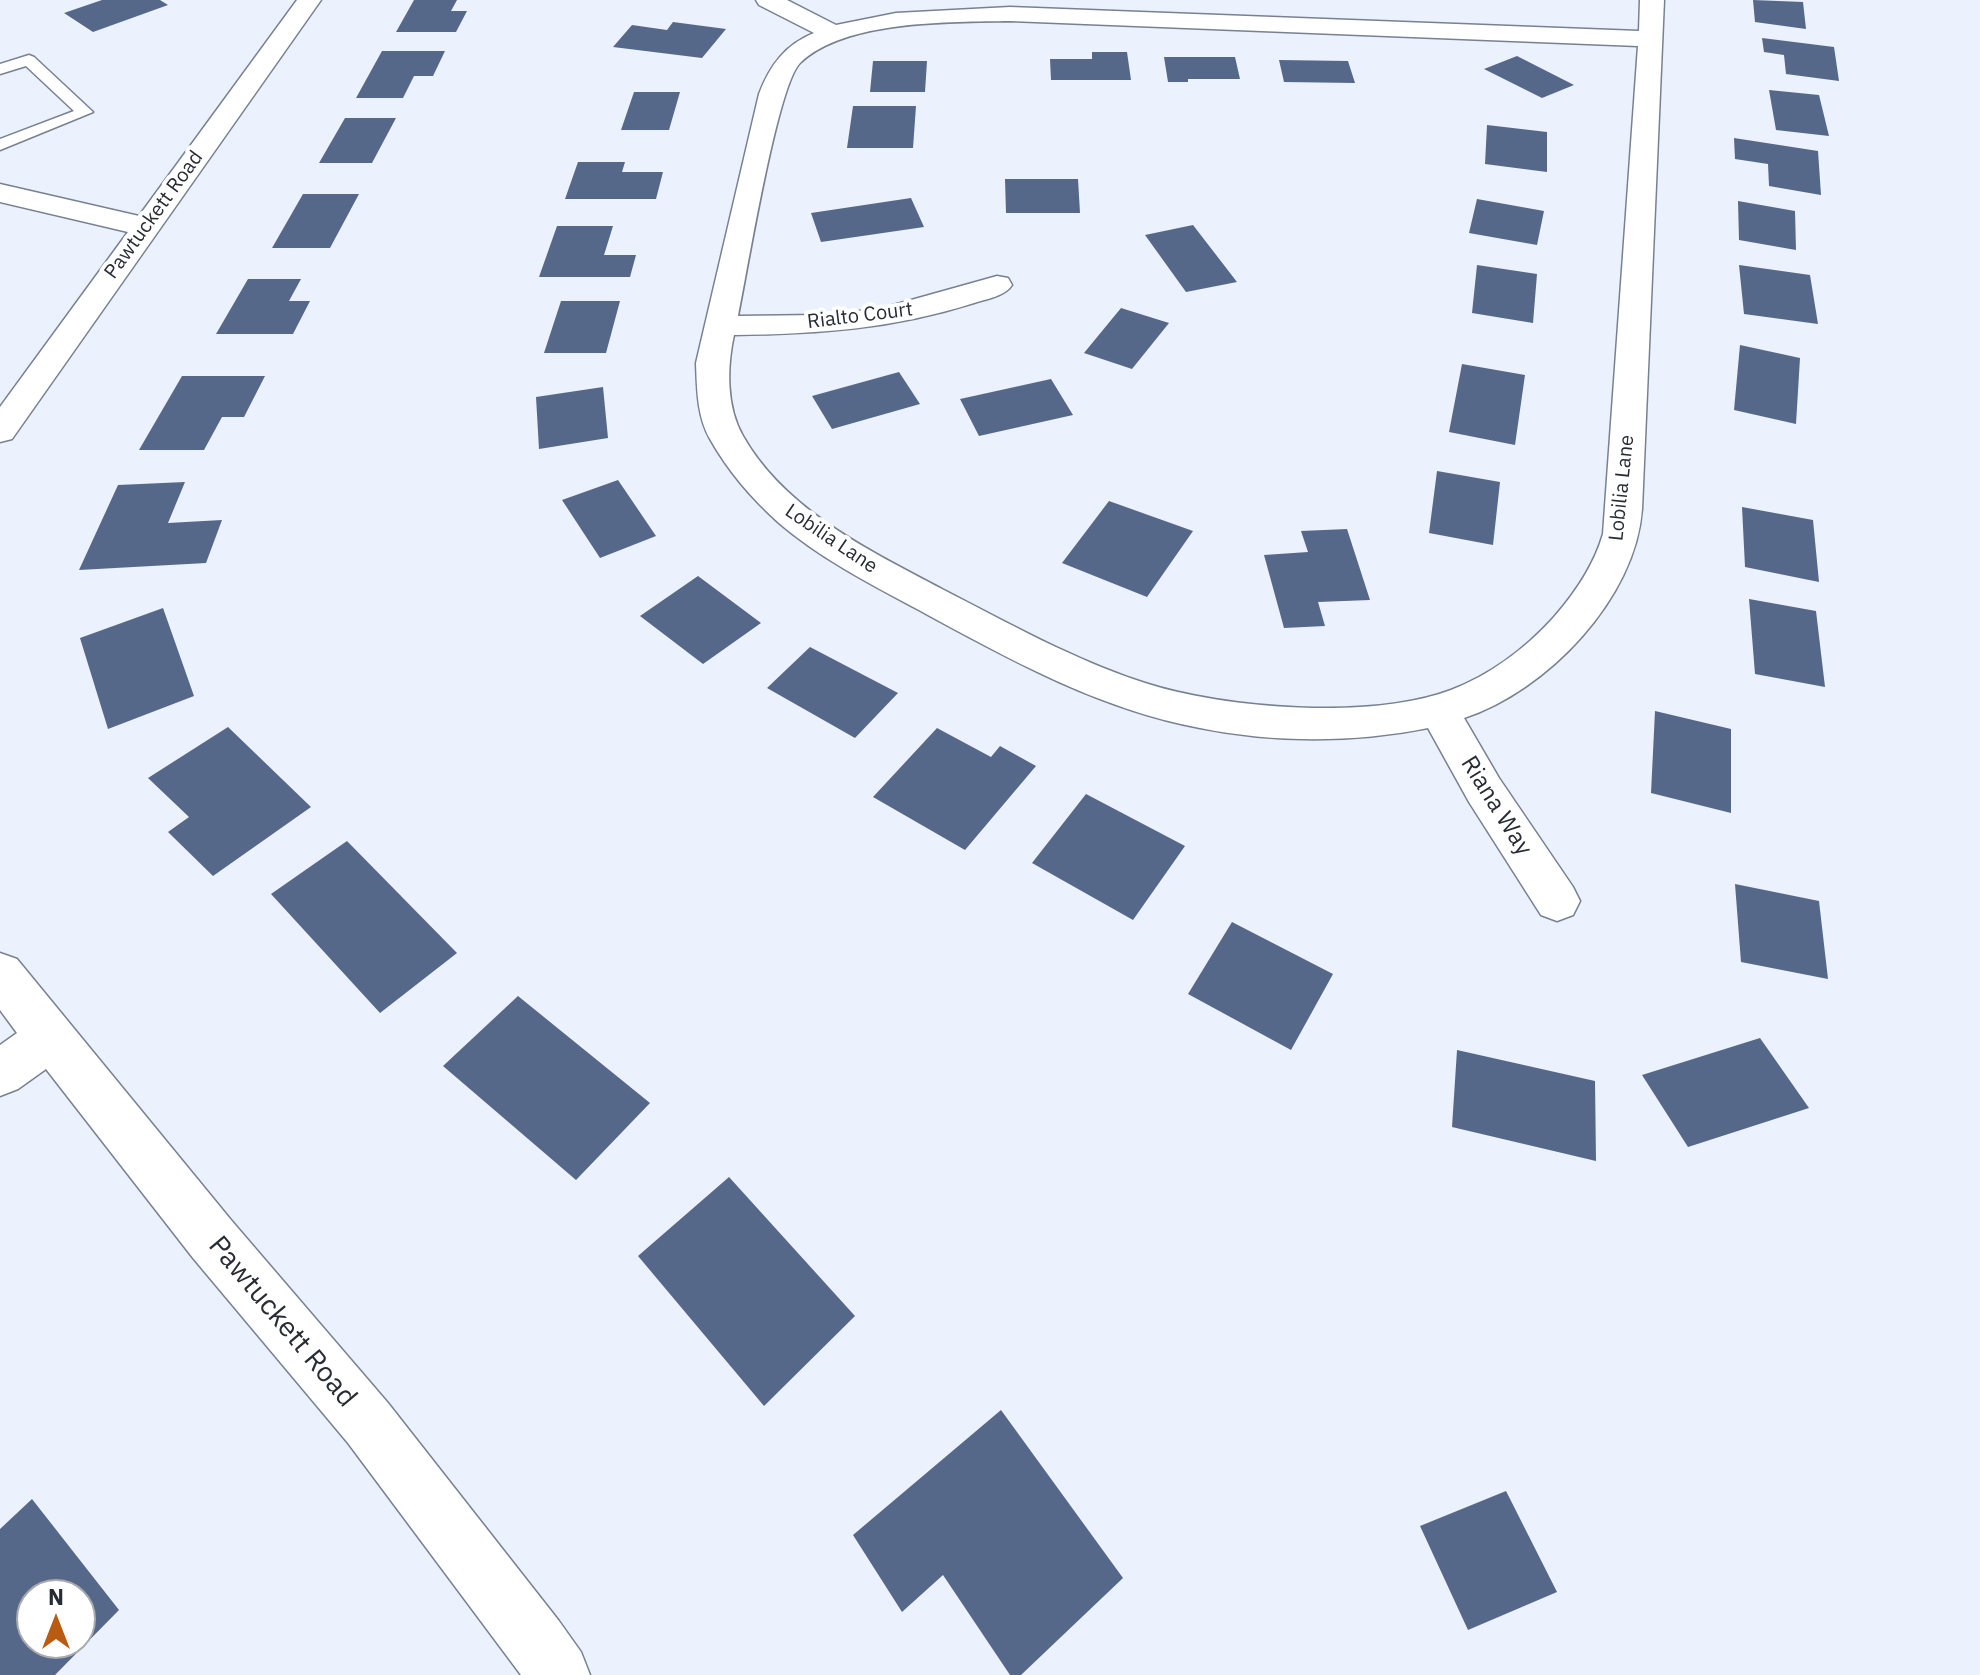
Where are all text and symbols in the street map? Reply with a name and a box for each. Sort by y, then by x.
street label: Pawtuckett Road [100,146,208,284]
street label: Rialto Court [806,298,914,334]
street label: Lobilia Lane [1605,434,1639,542]
street label: Lobilia Lane [780,499,882,579]
street label: Riana Way [1454,751,1538,861]
street label: Pawtuckett Road [201,1230,363,1414]
north arrow [16,1579,96,1659]
text: N [48,1582,64,1611]

